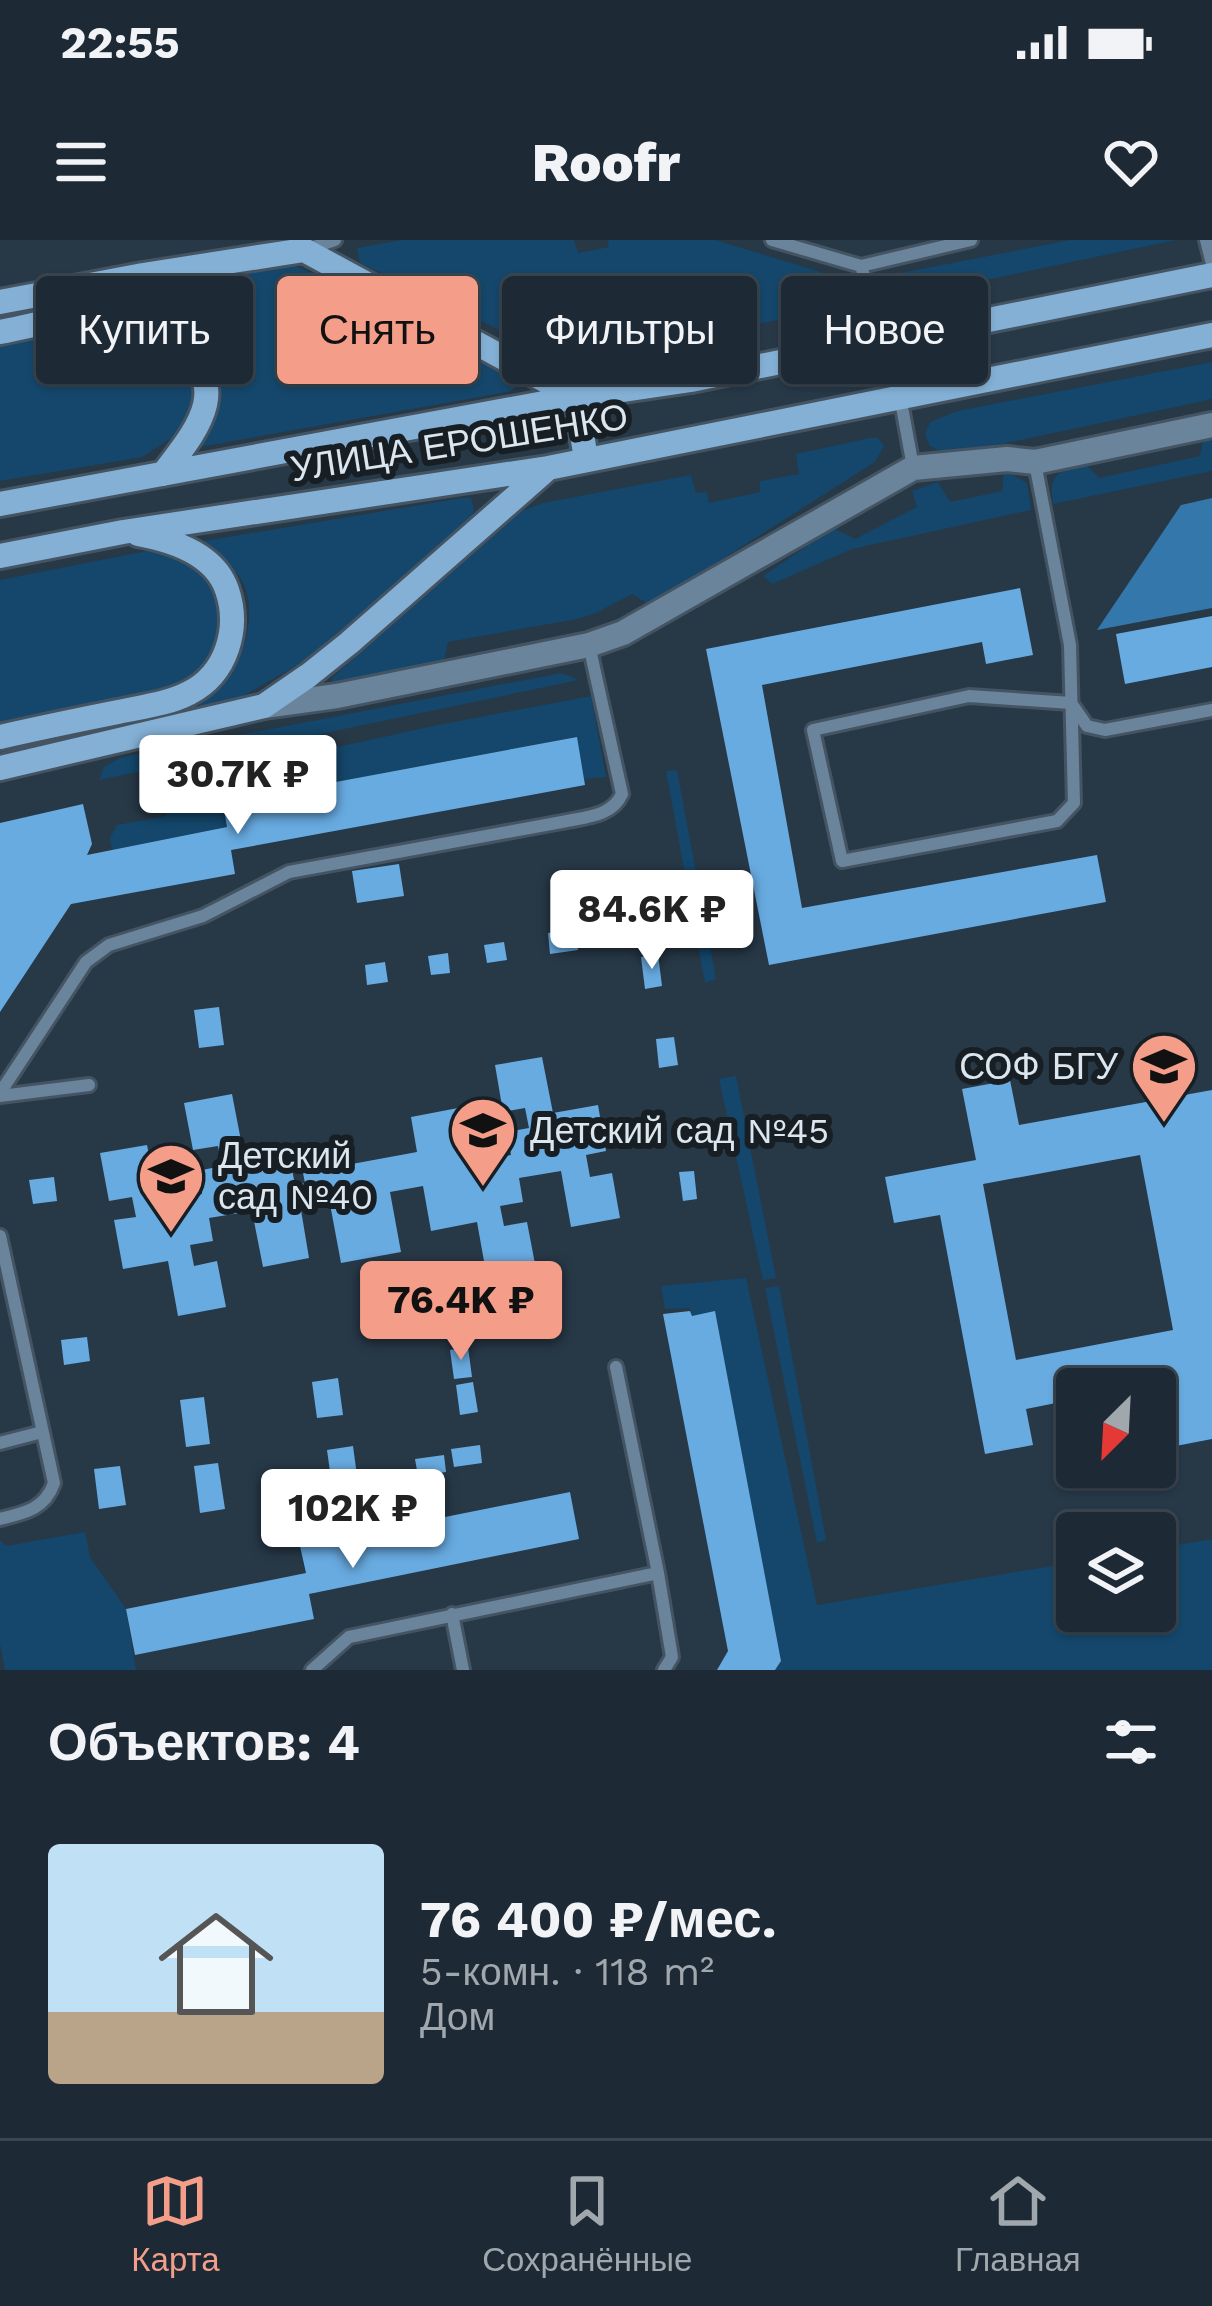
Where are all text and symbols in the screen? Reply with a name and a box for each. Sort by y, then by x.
text: 22:55 [60,16,180,69]
icon: menu [48,129,114,195]
icon: heart [1098,129,1164,195]
text: Roofr [532,131,680,194]
chip: Купить [36,276,253,384]
chip: Снять [277,276,478,384]
chip: Фильтры [502,276,757,384]
chip: Новое [781,276,988,384]
street label: УЛИЦА ЕРОШЕНКО [288,396,631,490]
pin: 30.7K ₽ [127,735,349,837]
text: 30.7K ₽ [166,751,310,796]
pin: 84.6K ₽ [541,870,763,972]
text: 84.6K ₽ [577,886,727,931]
school or university icon: СОФ БГУ [1129,1031,1199,1125]
place label: СОФ БГУ [959,1046,1119,1088]
school or university icon: Детский сад №45 [448,1095,518,1189]
place label: Детский сад №45 [530,1110,829,1152]
place label: Детский сад №40 [218,1135,373,1218]
school or university icon: Детский сад №40 [136,1141,206,1235]
pin: 76.4K ₽ [350,1261,572,1363]
text: 76.4K ₽ [387,1277,535,1322]
north arrow [1056,1368,1176,1488]
map controls [1056,1368,1176,1632]
pin: 102K ₽ [255,1469,451,1571]
text: 102K ₽ [288,1485,418,1530]
button: layers [1056,1512,1176,1632]
icon: filters [1098,1709,1164,1775]
text: Объектов: 4 [48,1713,360,1772]
text: 76 400 ₽/мес. [420,1890,776,1949]
icon: home [144,1892,288,2036]
text: 5-комн. · 118 m² [420,1949,714,1994]
text: Дом [420,1994,495,2039]
tab: Карта [131,2168,220,2279]
tab: Сохранённые [482,2168,692,2279]
tab: Главная [955,2168,1081,2279]

